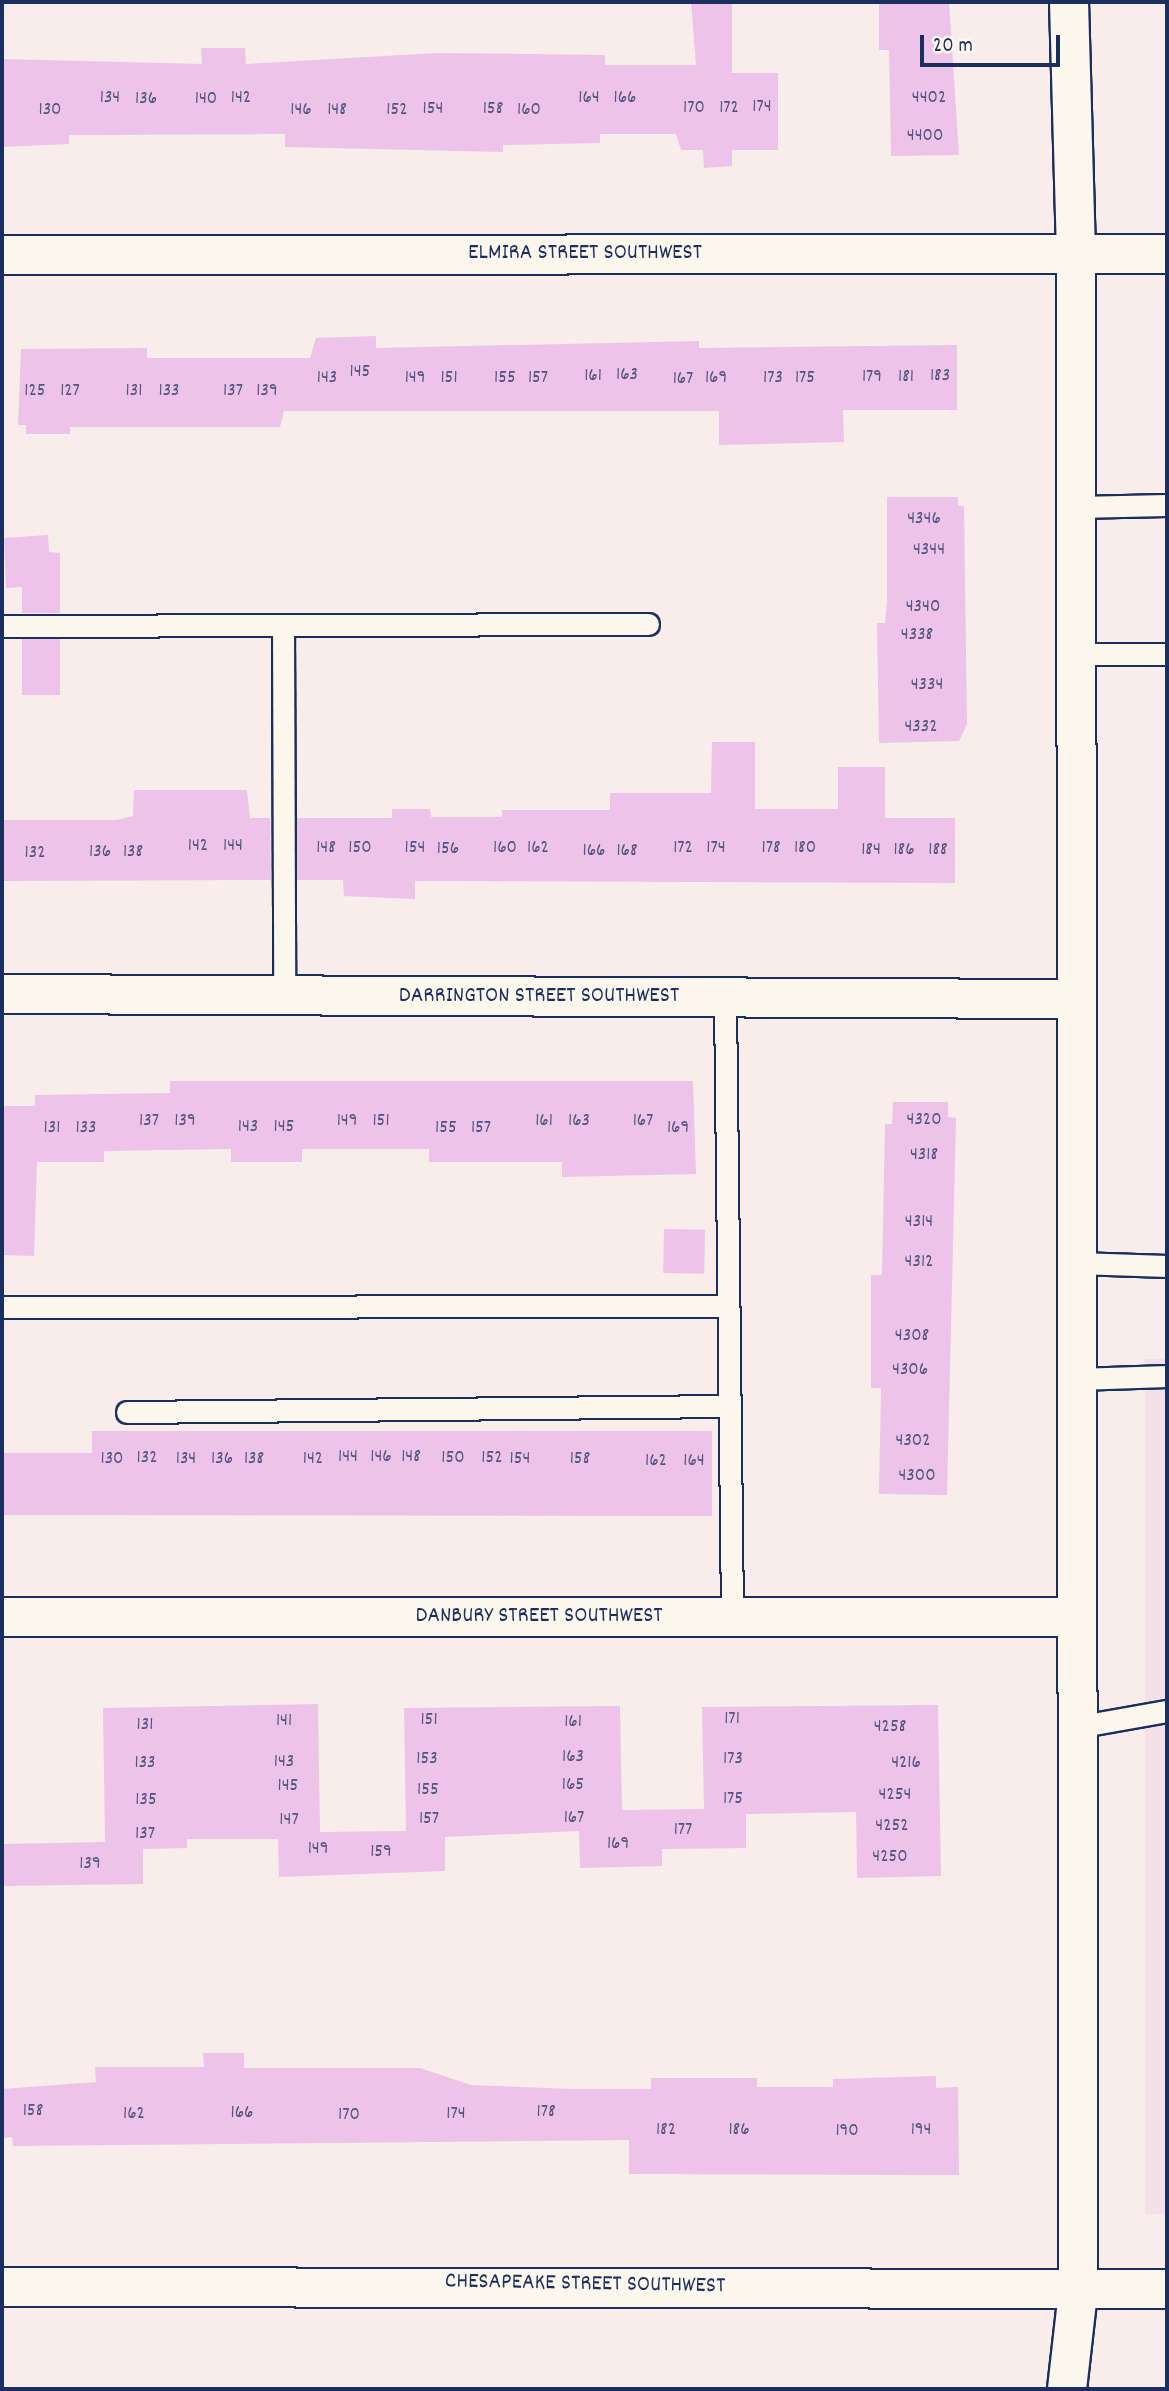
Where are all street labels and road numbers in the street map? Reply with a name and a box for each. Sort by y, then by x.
street label: ELMIRA STREET SOUTHWEST [468,240,702,268]
street label: DARRINGTON STREET SOUTHWEST [399,983,679,1011]
street label: DANBURY STREET SOUTHWEST [416,1603,662,1631]
street label: CHESAPEAKE STREET SOUTHWEST [445,2269,725,2301]

